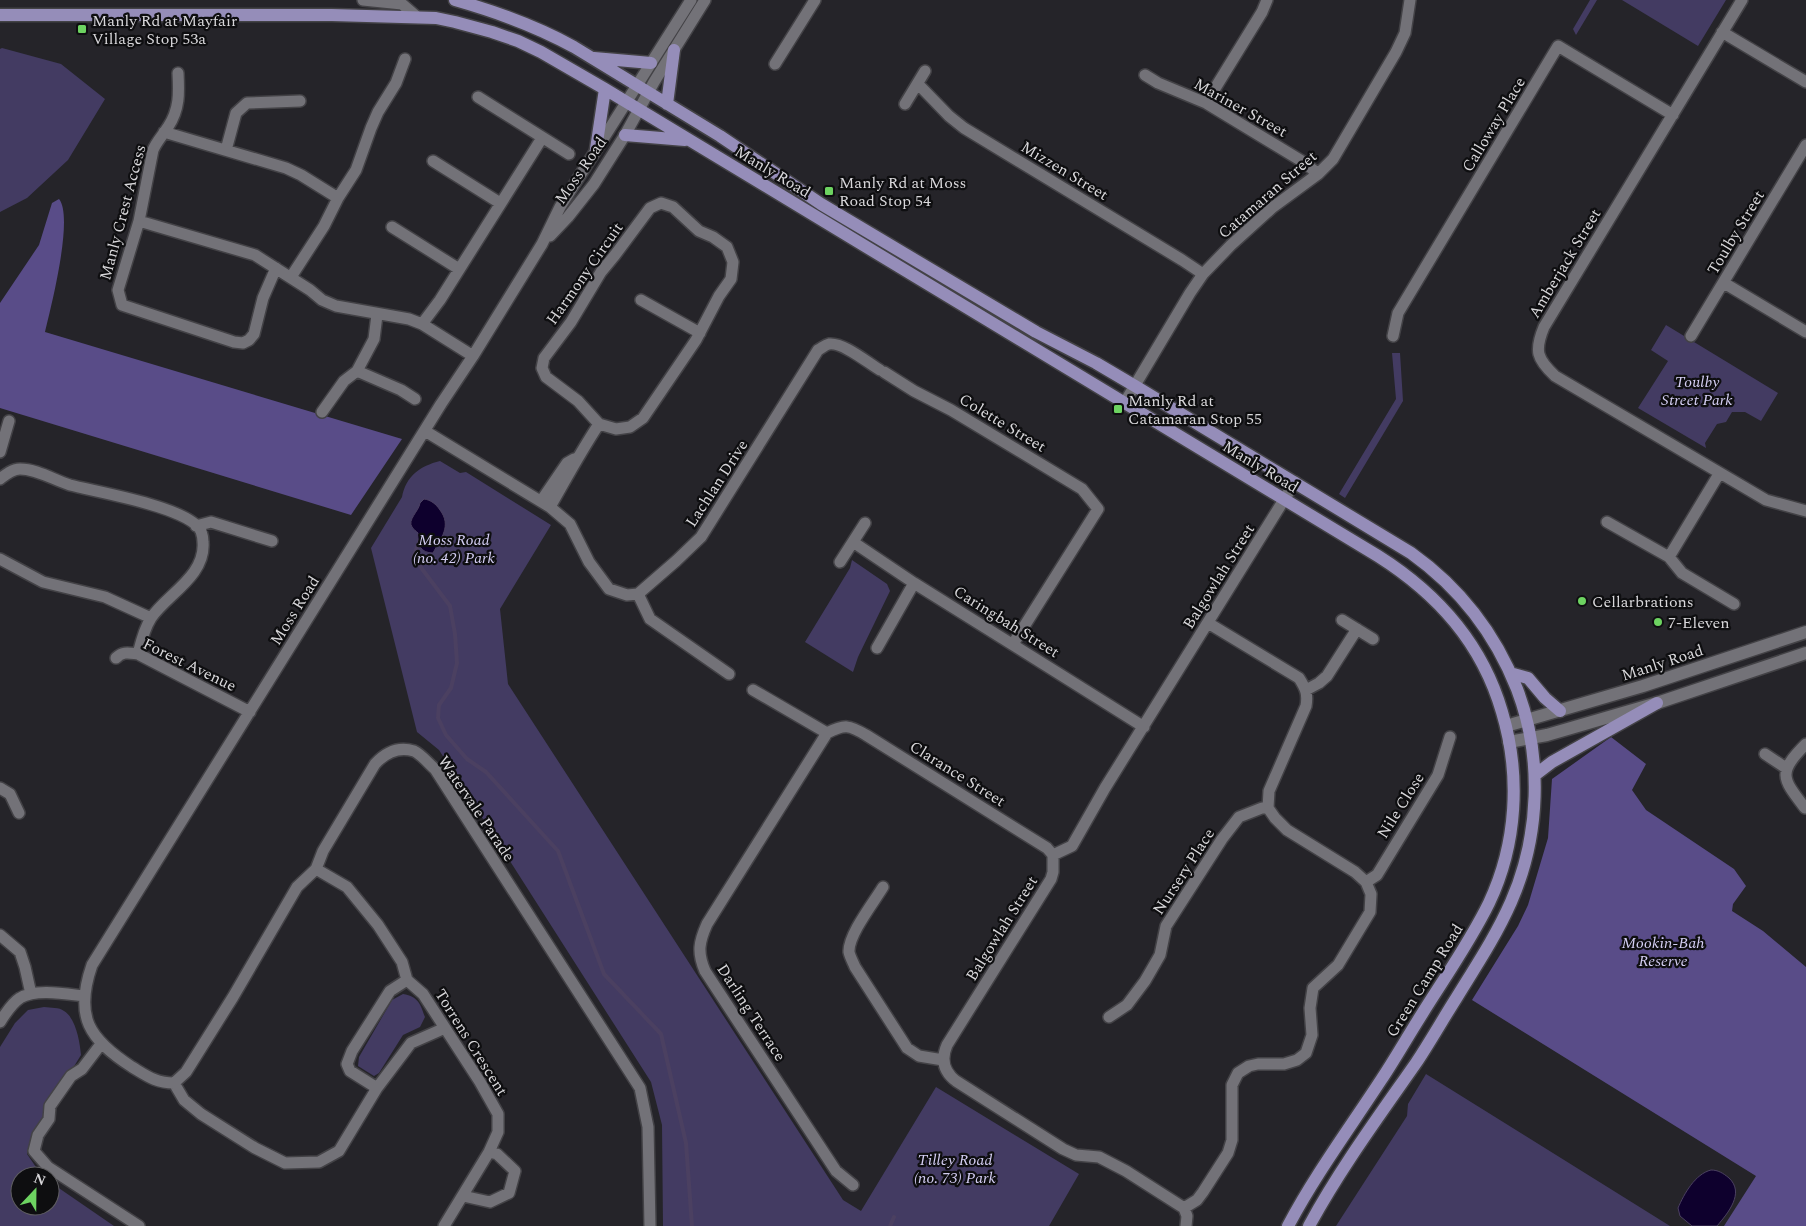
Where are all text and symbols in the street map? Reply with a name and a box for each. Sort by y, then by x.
place label: Manly Rd at Mayfair Village Stop 53a [92,9,237,51]
marker: Manly Rd at Mayfair Village Stop 53a [76,23,88,35]
street label: Mariner Street [1189,72,1292,144]
street label: Calloway Place [1456,72,1532,177]
street label: Moss Road [549,132,613,209]
street label: Mizzen Street [1016,135,1113,207]
street label: Manly Road [730,140,815,204]
street label: Manly Crest Access [93,142,153,283]
street label: Catamaran Street [1213,145,1323,245]
place label: Manly Rd at Moss Road Stop 54 [839,171,967,213]
marker: Manly Rd at Moss Road Stop 54 [823,185,835,197]
street label: Toulby Street [1701,185,1771,279]
street label: Amberjack Street [1523,204,1607,323]
street label: Harmony Circuit [540,217,629,330]
park label: Toulby Street Park [1661,370,1733,412]
street label: Colette Street [954,387,1051,458]
place label: Manly Rd at Catamaran Stop 55 [1128,389,1262,431]
marker: Manly Rd at Catamaran Stop 55 [1112,403,1124,415]
street label: Lachlan Drive [680,435,754,532]
street label: Manly Road [1218,435,1303,499]
street label: Balgowlah Street [1177,519,1261,634]
park label: Moss Road (no. 42) Park [413,528,496,570]
street label: Moss Road [264,571,326,650]
street label: Caringbah Street [949,580,1064,664]
place label: Cellarbrations [1592,590,1694,614]
marker: Cellarbrations [1576,595,1588,607]
place label: 7-Eleven [1668,611,1730,635]
marker: 7-Eleven [1652,616,1664,628]
street label: Forest Avenue [139,632,240,698]
street label: Manly Road [1618,638,1706,687]
street label: Clarance Street [905,735,1010,813]
street label: Watervale Parade [432,751,521,866]
street label: Nile Close [1371,768,1431,843]
street label: Nursery Place [1147,824,1221,920]
street label: Balgowlah Street [960,871,1044,986]
street label: Green Camp Road [1380,919,1469,1042]
park label: Mookin-Bah Reserve [1621,931,1705,973]
street label: Darling Terrace [711,959,792,1066]
street label: Torrens Crescent [429,984,514,1101]
park label: Tilley Road (no. 73) Park [914,1148,997,1190]
north arrow [10,1166,60,1216]
text: N [30,1168,49,1191]

